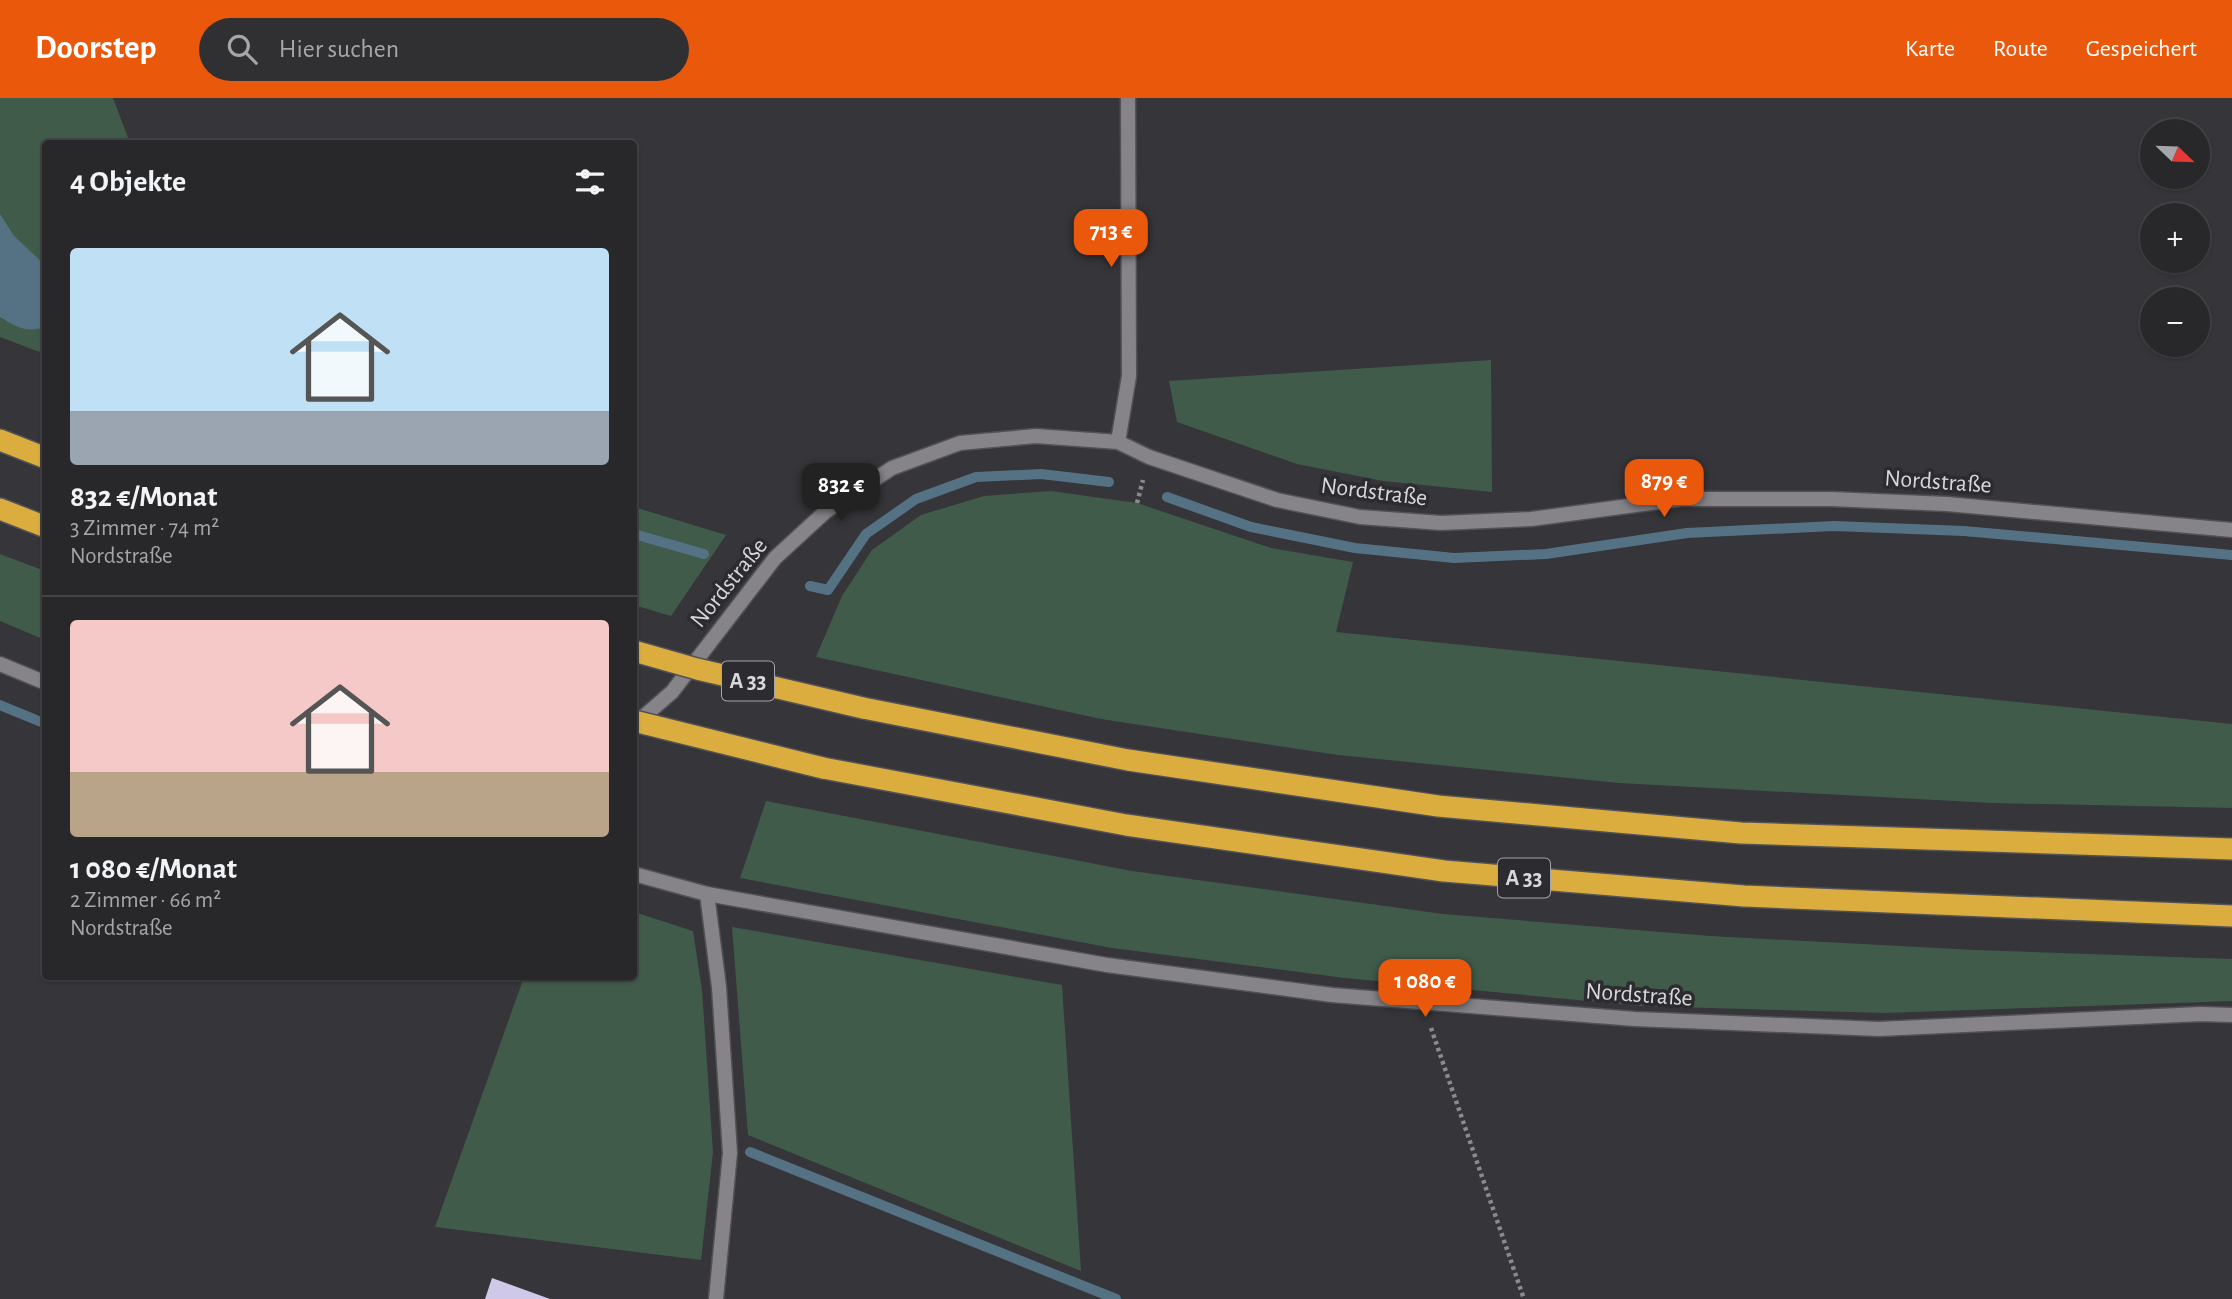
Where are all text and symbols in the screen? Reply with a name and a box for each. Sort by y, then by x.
search box [199,18,689,81]
icon: search [223,30,261,68]
text: Doorstep [35,32,157,65]
text: Hier suchen [279,36,399,62]
text: Karte [1905,37,1955,61]
text: Route [1993,37,2048,61]
text: Gespeichert [2086,37,2197,61]
north arrow [2140,119,2210,189]
map controls [2140,119,2210,357]
icon: filters [571,163,609,201]
text: 4 Objekte [70,167,186,197]
button: + [2140,203,2210,273]
pin: 713 € [1062,209,1160,269]
text: 713 € [1090,220,1132,243]
button: − [2140,287,2210,357]
icon: home [277,294,403,420]
pin: 879 € [1615,460,1713,519]
pin: 832 € [792,464,890,523]
street label: Nordstraße [1884,466,1992,498]
text: 879 € [1641,470,1687,493]
text: 832 € [818,474,864,497]
street label: Nordstraße [1319,474,1429,510]
text: 832 €/Monat [70,482,217,512]
text: 3 Zimmer · 74 m² [70,517,219,540]
street label: Nordstraße [686,534,772,632]
text: Nordstraße [70,545,173,568]
road number: A 33 [722,662,774,701]
icon: home [277,666,403,792]
text: 1 080 €/Monat [70,854,237,884]
road number: A 33 [1498,858,1550,898]
text: 2 Zimmer · 66 m² [70,889,221,912]
text: Nordstraße [70,917,173,940]
pin: 1 080 € [1360,960,1490,1019]
text: 1 080 € [1394,970,1456,993]
street label: Nordstraße [1585,979,1693,1011]

